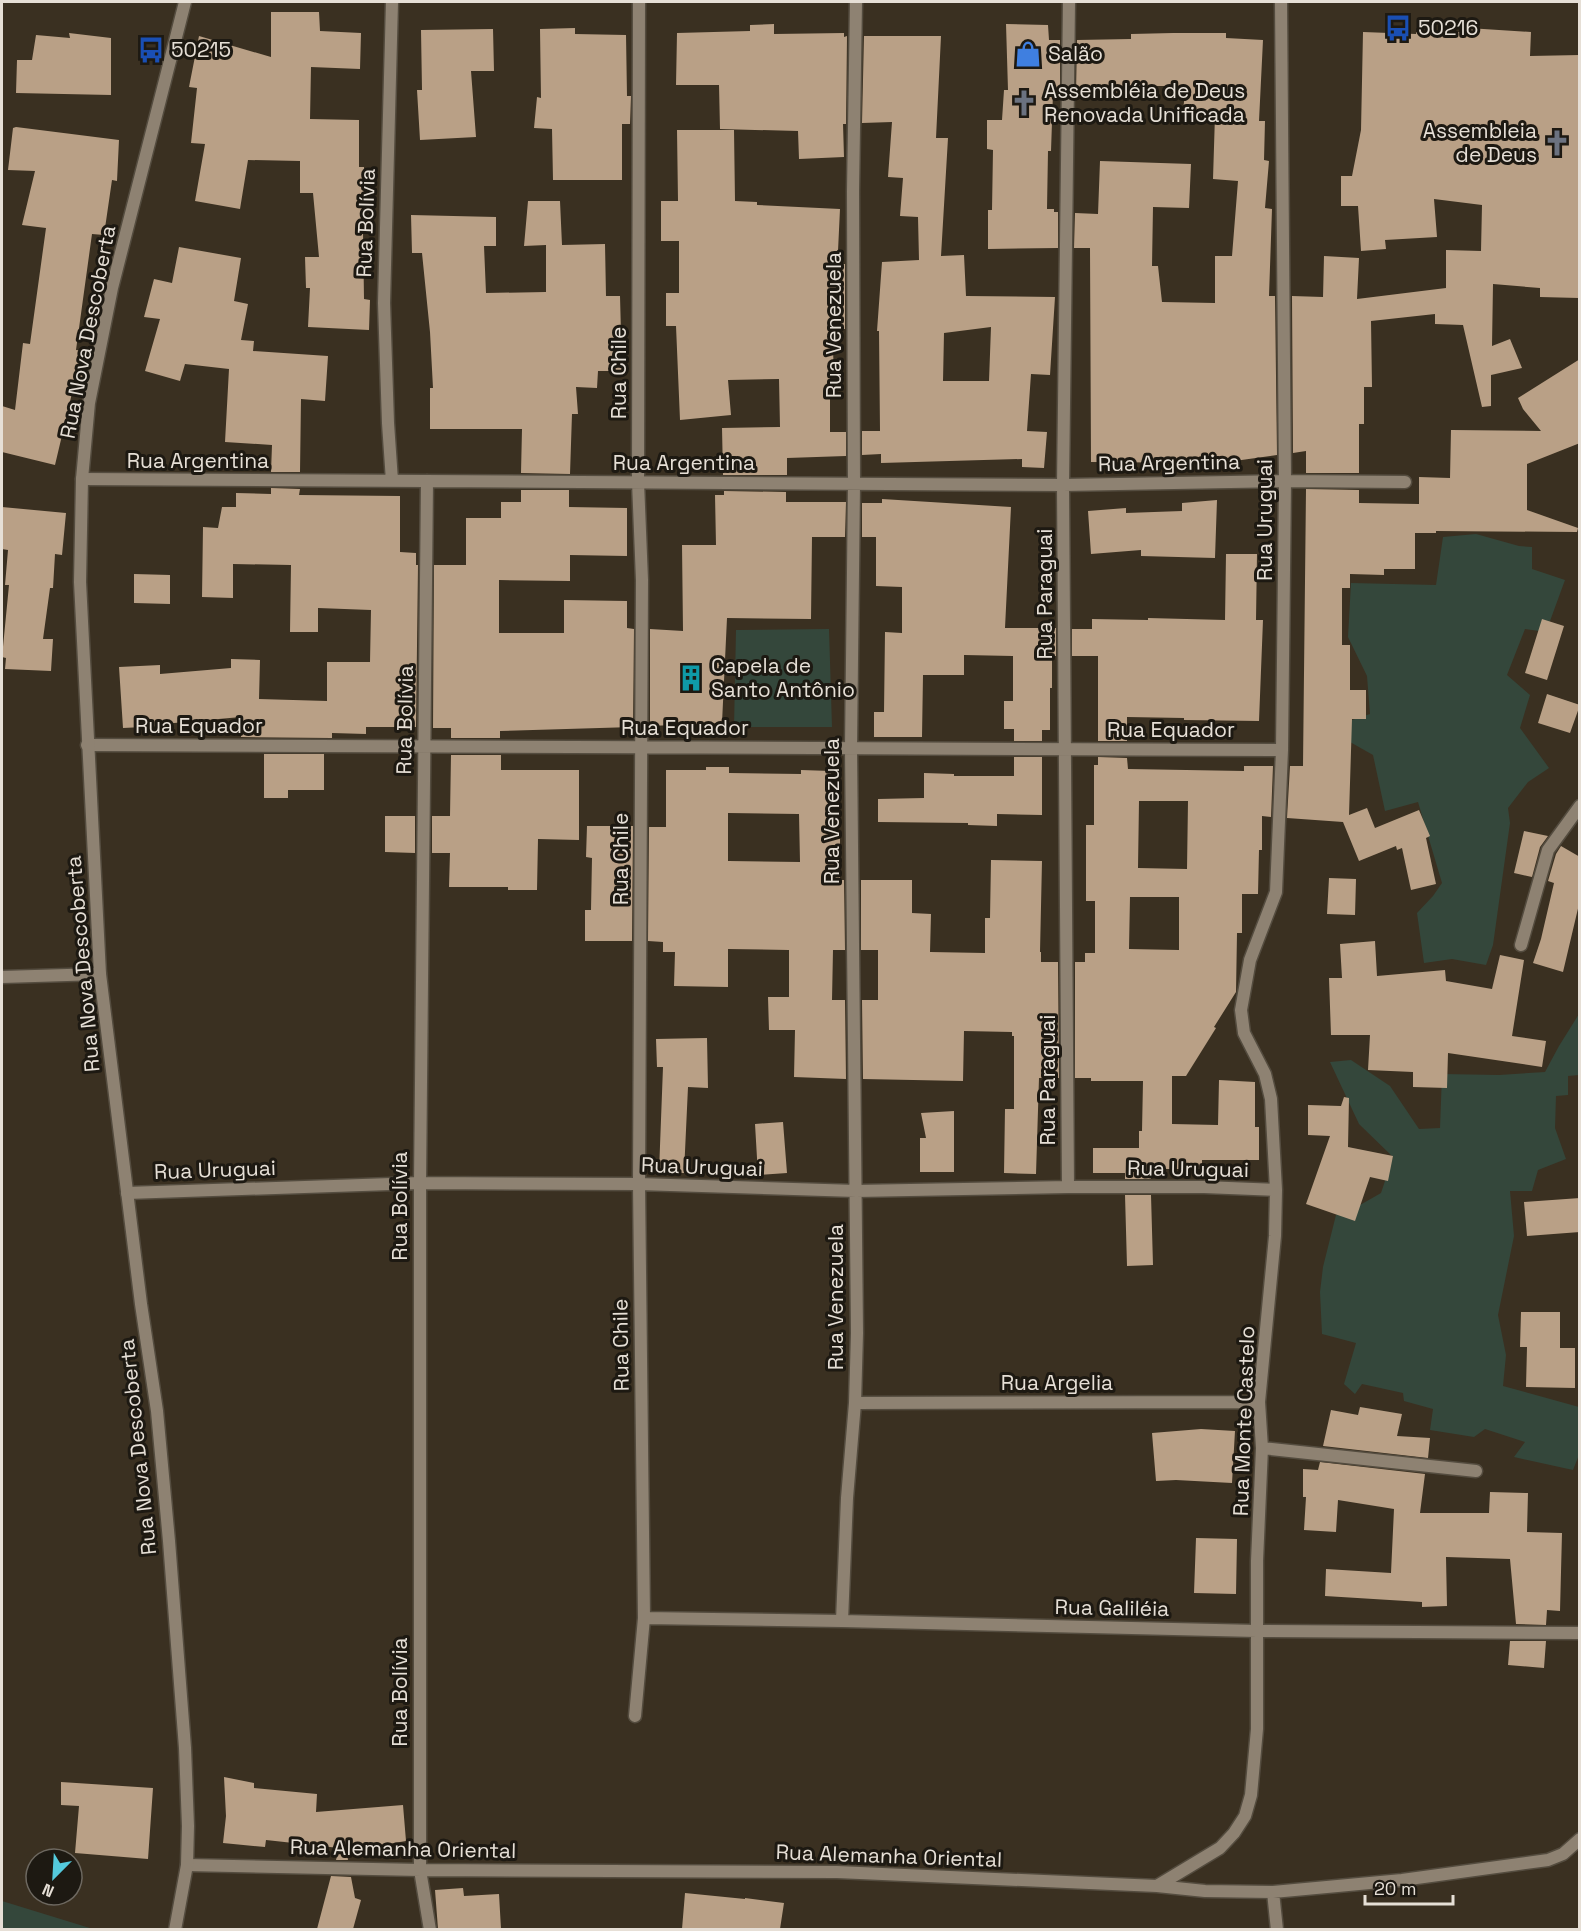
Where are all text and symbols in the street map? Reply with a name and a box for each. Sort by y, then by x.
bus stop icon: 50216 [1383,13,1413,43]
place label: 50216 [1418,14,1478,41]
bus stop icon: 50215 [136,35,166,65]
place label: 50215 [171,36,231,63]
shop icon: Salão [1013,39,1043,69]
place label: Salão [1048,40,1103,67]
place label: Assembléia de Deus Renovada Unificada [1044,77,1245,128]
church icon: Assembléia de Deus Renovada Unificada [1009,88,1039,118]
place label: Assembleia de Deus [1423,117,1537,168]
church icon: Assembleia de Deus [1542,128,1572,158]
street label: Rua Bolívia [350,168,381,278]
street label: Rua Nova Descoberta [54,223,121,441]
street label: Rua Venezuela [820,252,847,398]
street label: Rua Chile [605,327,632,419]
street label: Rua Argentina [127,447,269,474]
street label: Rua Argentina [1098,448,1240,477]
street label: Rua Argentina [613,449,755,476]
street label: Rua Uruguai [1251,459,1278,581]
street label: Rua Paraguai [1031,529,1058,659]
place label: Capela de Santo Antônio [711,652,855,703]
building icon: Capela de Santo Antônio [676,663,706,693]
street label: Rua Bolívia [390,665,419,775]
street label: Rua Equador [135,712,263,739]
street label: Rua Equador [621,714,749,741]
street label: Rua Equador [1107,716,1235,743]
street label: Rua Venezuela [818,738,845,884]
street label: Rua Chile [607,813,634,905]
street label: Rua Nova Descoberta [60,855,105,1073]
street label: Rua Paraguai [1034,1015,1061,1145]
street label: Rua Bolívia [386,1151,413,1261]
street label: Rua Uruguai [641,1151,763,1182]
street label: Rua Uruguai [154,1154,276,1185]
street label: Rua Uruguai [1127,1154,1249,1183]
street label: Rua Venezuela [822,1224,849,1370]
street label: Rua Chile [606,1298,635,1392]
street label: Rua Monte Castelo [1227,1325,1260,1517]
street label: Rua Nova Descoberta [113,1338,162,1556]
street label: Rua Argelia [1001,1369,1113,1396]
street label: Rua Galiléia [1054,1593,1170,1622]
street label: Rua Bolívia [386,1637,413,1747]
street label: Rua Alemanha Oriental [290,1833,516,1864]
street label: Rua Alemanha Oriental [775,1838,1003,1873]
north arrow [24,1847,84,1907]
scale bar [1365,1868,1454,1906]
text: 20 m [1374,1877,1417,1900]
text: N [39,1878,57,1902]

